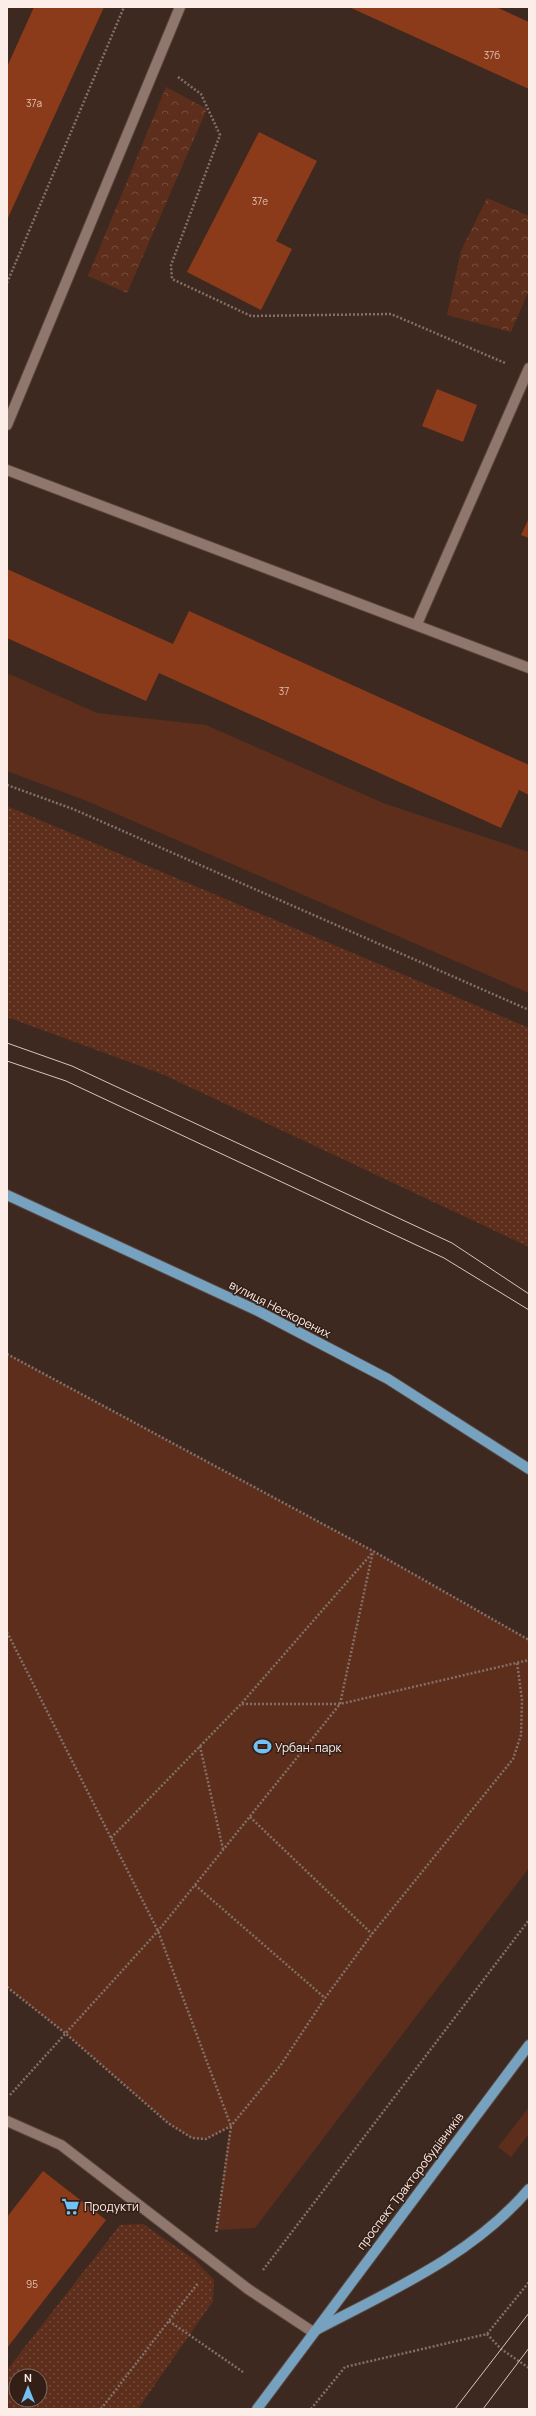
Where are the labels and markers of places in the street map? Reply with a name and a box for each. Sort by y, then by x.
sports icon: Урбан-парк [252,1737,272,1757]
place label: Урбан-парк [275,1739,342,1756]
supermarket icon: Продукти [61,2196,81,2216]
place label: Продукти [84,2198,139,2215]

